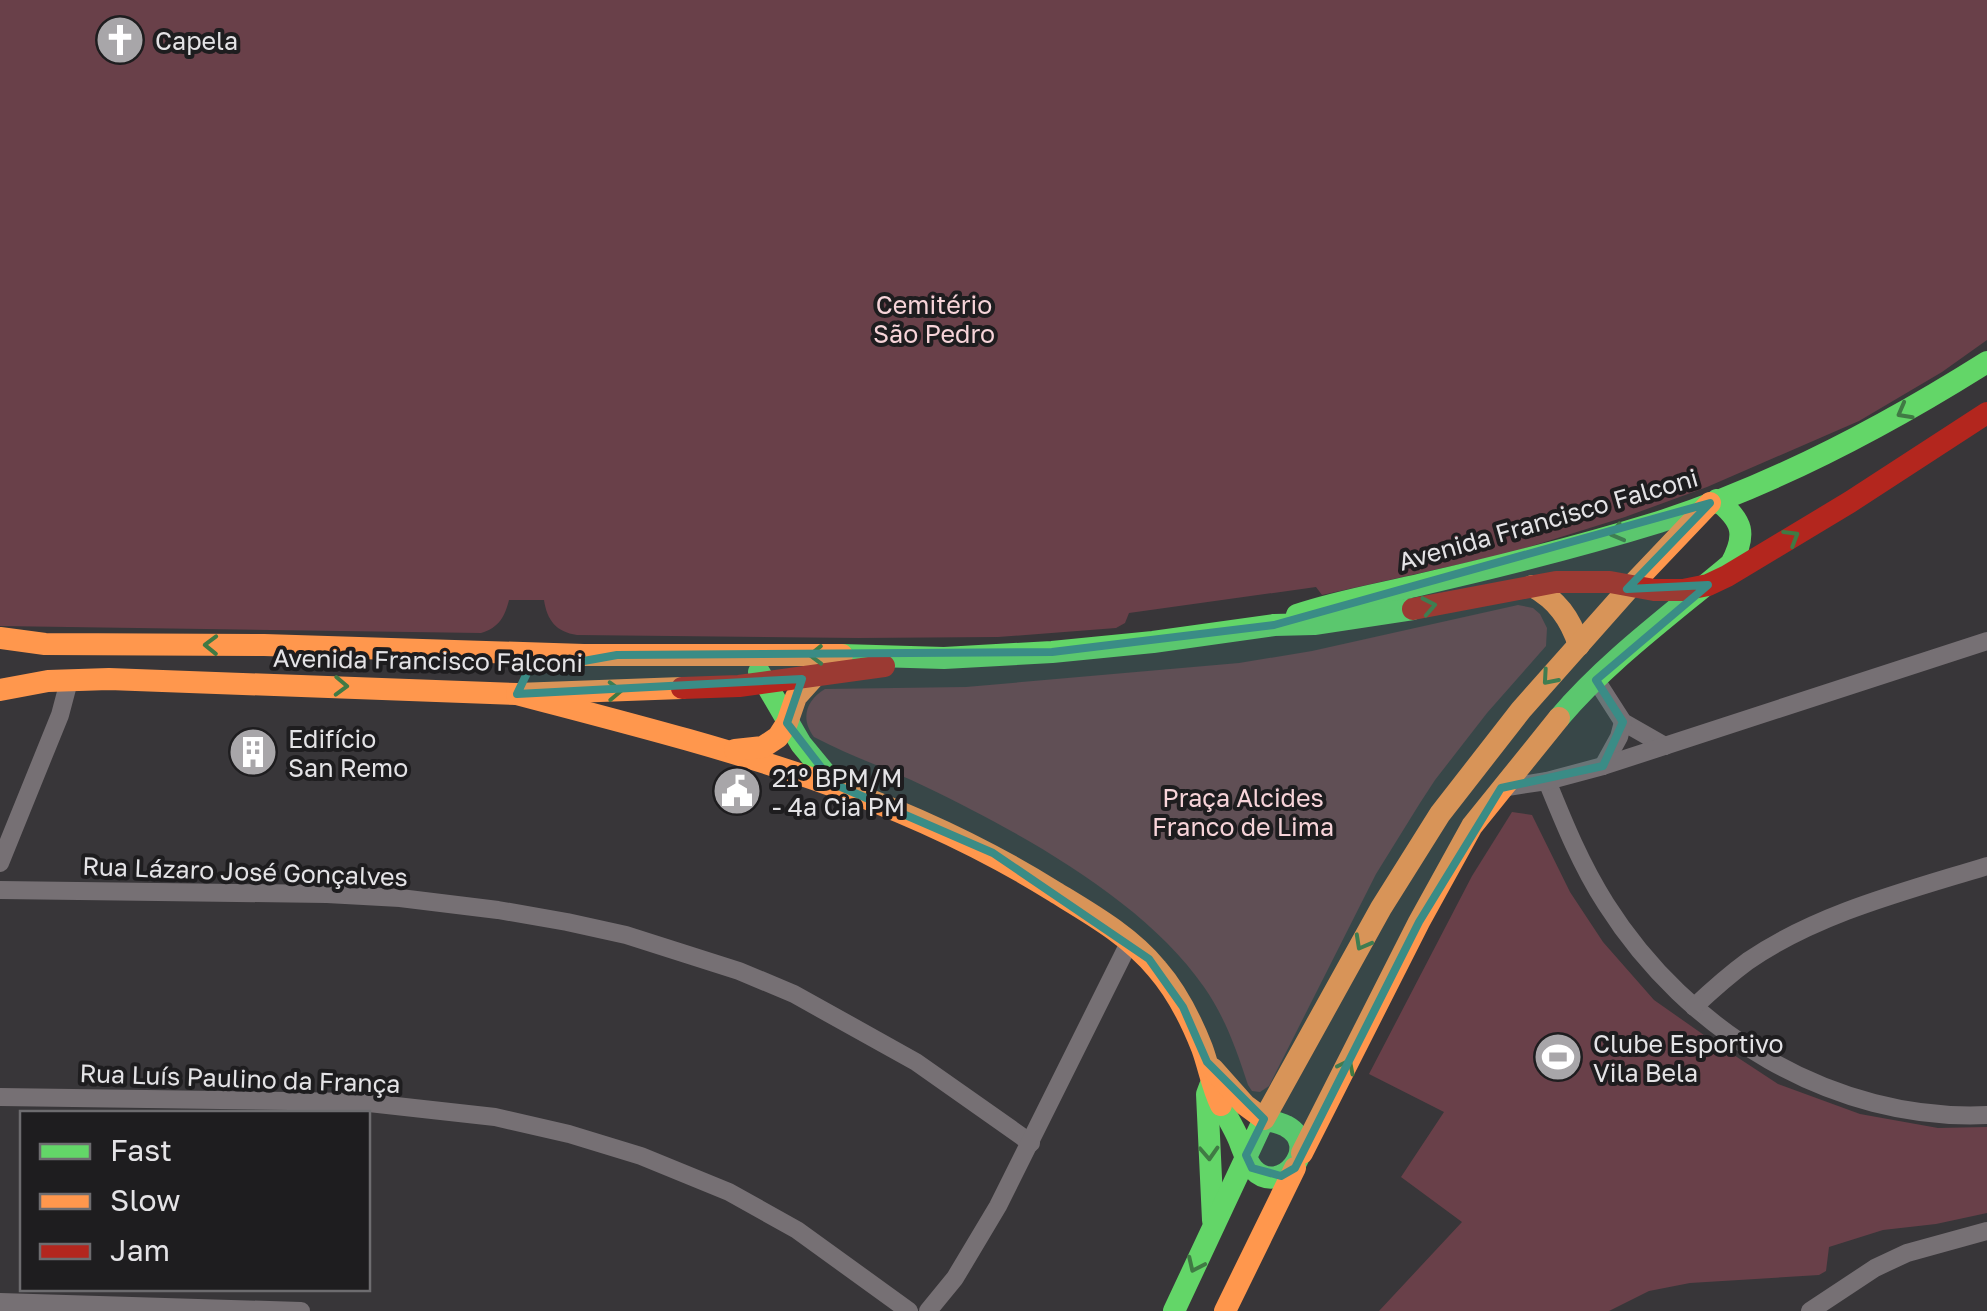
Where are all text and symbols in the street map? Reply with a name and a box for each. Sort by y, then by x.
church icon: Capela [94,14,146,66]
place label: Capela [155,25,238,56]
park label: Cemitério São Pedro [873,289,995,349]
one-way arrow [1896,400,1914,419]
street label: Avenida Francisco Falconi [1395,461,1701,577]
one-way arrow [1609,521,1626,542]
one-way arrow [1781,530,1799,549]
one-way arrow [1420,596,1437,617]
one-way arrow [203,634,218,656]
street label: Avenida Francisco Falconi [273,642,583,678]
one-way arrow [807,644,822,666]
one-way arrow [1543,666,1561,685]
one-way arrow [333,675,349,696]
one-way arrow [607,680,623,701]
place label: Edifício San Remo [288,723,408,783]
building icon: Edifício San Remo [227,726,279,778]
place label: 21º BPM/M - 4ª Cia PM [772,762,905,822]
public building icon: 21º BPM/M - 4ª Cia PM [711,765,763,817]
park label: Praça Alcides Franco de Lima [1152,782,1334,842]
street label: Rua Lázaro José Gonçalves [82,850,408,892]
one-way arrow [1354,932,1374,950]
place label: Clube Esportivo Vila Bela [1593,1028,1784,1088]
sports icon: Clube Esportivo Vila Bela [1532,1031,1584,1083]
street label: Rua Luís Paulino da França [79,1057,401,1099]
one-way arrow [1335,1059,1354,1077]
legend [20,1111,370,1291]
text: Fast [110,1132,172,1168]
one-way arrow [1199,1146,1220,1162]
text: Slow [110,1182,181,1218]
text: Jam [110,1232,170,1268]
one-way arrow [1188,1255,1208,1273]

